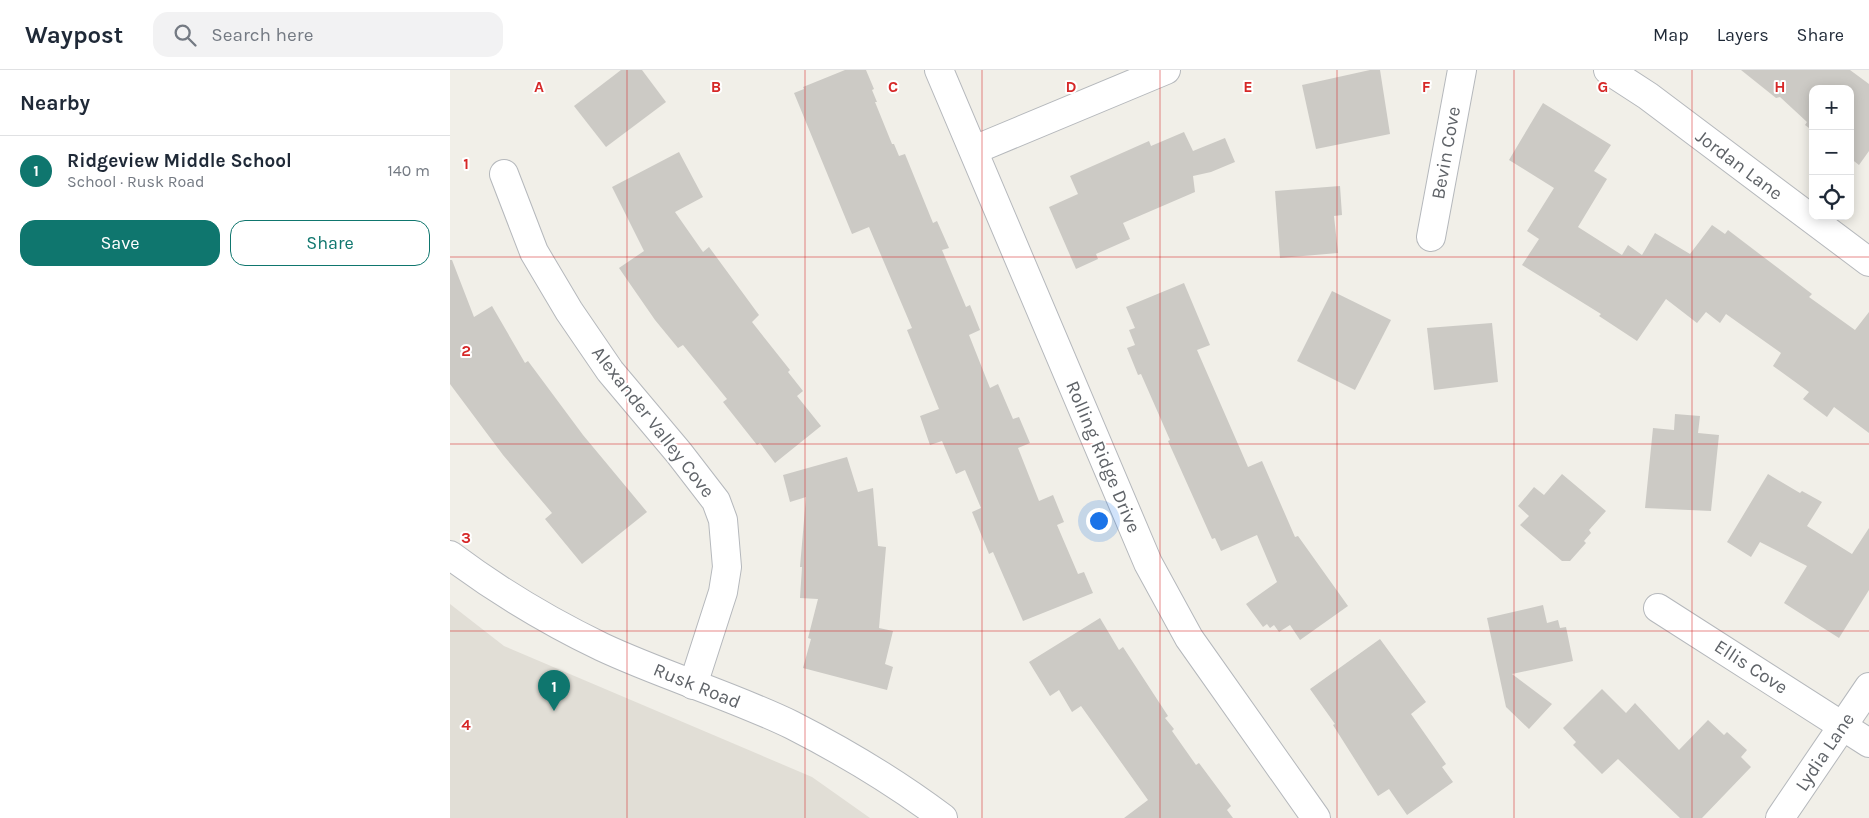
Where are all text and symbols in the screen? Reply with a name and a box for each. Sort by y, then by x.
search box [153,12,503,57]
text: Waypost [25,21,123,49]
icon: search [171,21,199,49]
text: Search here [211,24,313,46]
text: Map [1653,24,1689,46]
text: Layers [1717,24,1769,46]
text: Share [1797,24,1844,46]
text: A [534,77,544,96]
text: B [711,77,721,96]
text: C [888,77,898,96]
text: D [1066,77,1077,96]
text: E [1243,77,1253,96]
text: F [1422,77,1431,96]
text: G [1598,77,1608,96]
text: H [1774,77,1786,96]
map controls [1809,85,1854,220]
button: + [1809,85,1854,130]
text: Nearby [20,91,90,115]
street label: Bevin Cove [1427,105,1465,201]
street label: Jordan Lane [1691,125,1787,205]
button: − [1809,130,1854,175]
text: Ridgeview Middle School [67,150,292,172]
text: 1 [463,154,469,173]
text: 1 [33,161,39,180]
text: 140 m [388,161,430,180]
text: School · Rusk Road [67,172,205,191]
button: locate [1809,175,1854,220]
button: Save [20,220,220,266]
button: Share [230,220,430,266]
text: 2 [461,341,471,360]
street label: Alexander Valley Cove [587,342,719,502]
street label: Rolling Ridge Drive [1061,378,1145,536]
your location [1086,508,1112,534]
text: 3 [461,528,471,547]
street label: Ellis Cove [1710,635,1792,699]
street label: Rusk Road [650,659,744,713]
pin: 1 [538,670,570,711]
street label: Lydia Lane [1791,709,1859,795]
text: 4 [461,715,471,734]

